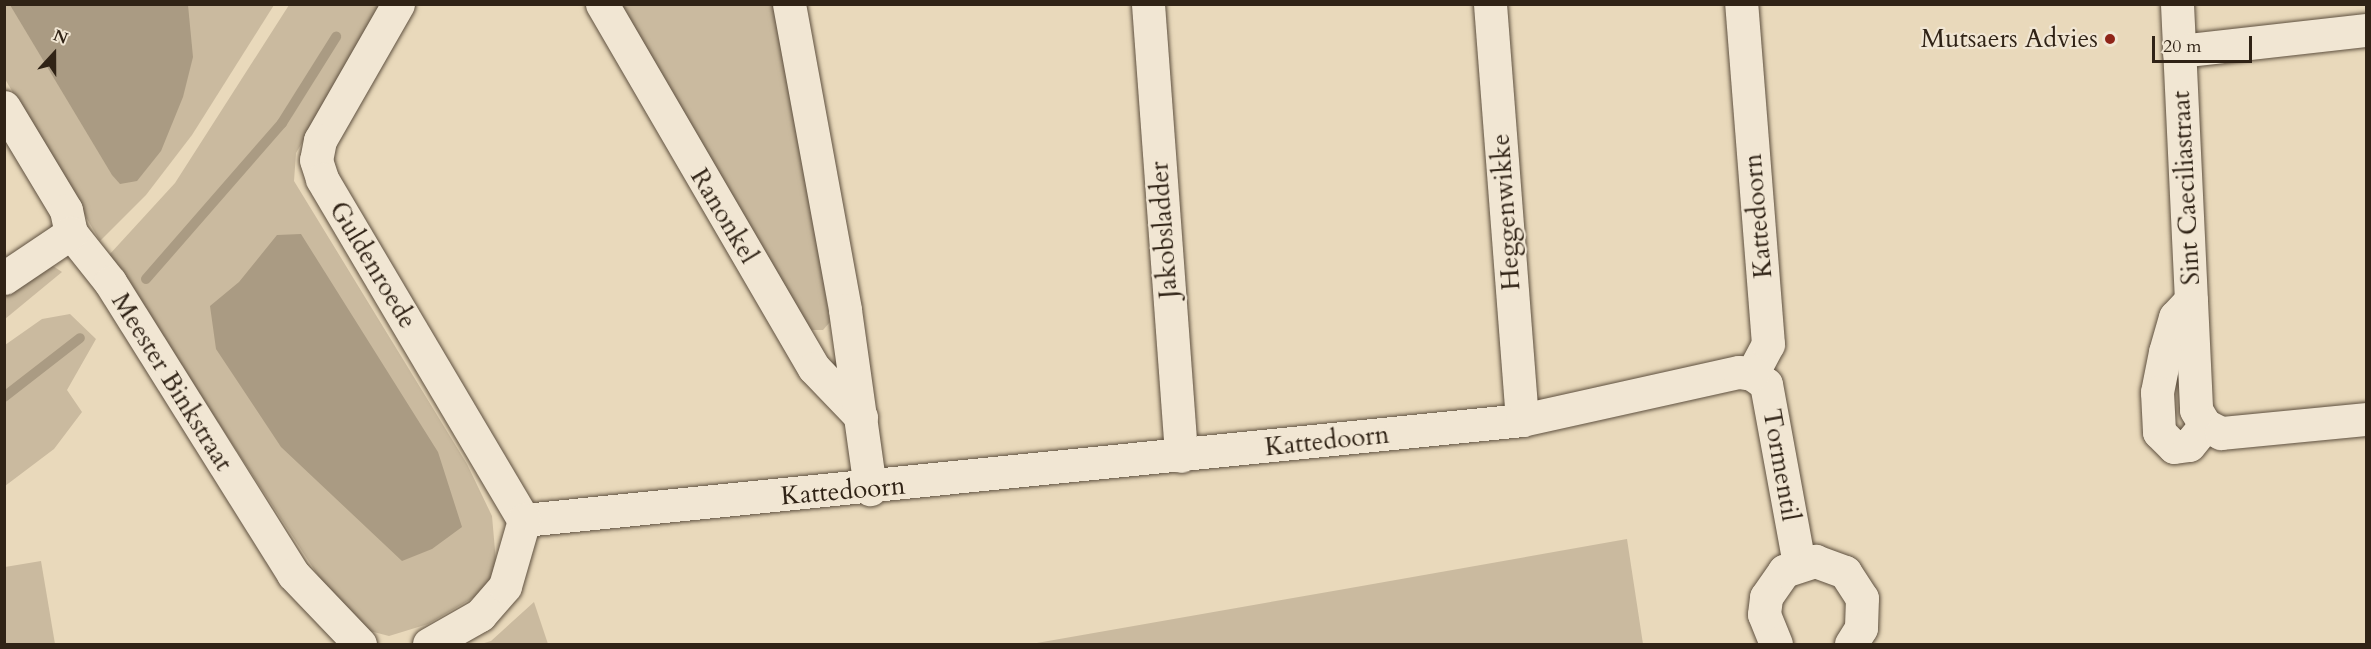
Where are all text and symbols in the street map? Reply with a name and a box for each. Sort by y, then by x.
place label: Mutsaers Advies [1921,23,2098,55]
north arrow [24,24,84,84]
text: N [50,24,71,50]
scale bar [2155,24,2256,62]
marker: Mutsaers Advies [2103,32,2117,46]
text: 20 m [2163,34,2202,59]
street label: Sint Caeciliastraat [2165,90,2207,286]
street label: Heggenwikke [1485,133,1527,291]
street label: Kattedoorn [1737,152,1779,280]
street label: Jakobsladder [1144,160,1184,300]
street label: Ranonkel [684,163,764,269]
street label: Guldenroede [323,196,423,334]
street label: Meester Binkstraat [105,287,239,477]
street label: Tormentil [1756,406,1806,524]
street label: Kattedoorn [1263,419,1391,463]
street label: Kattedoorn [779,470,907,512]

